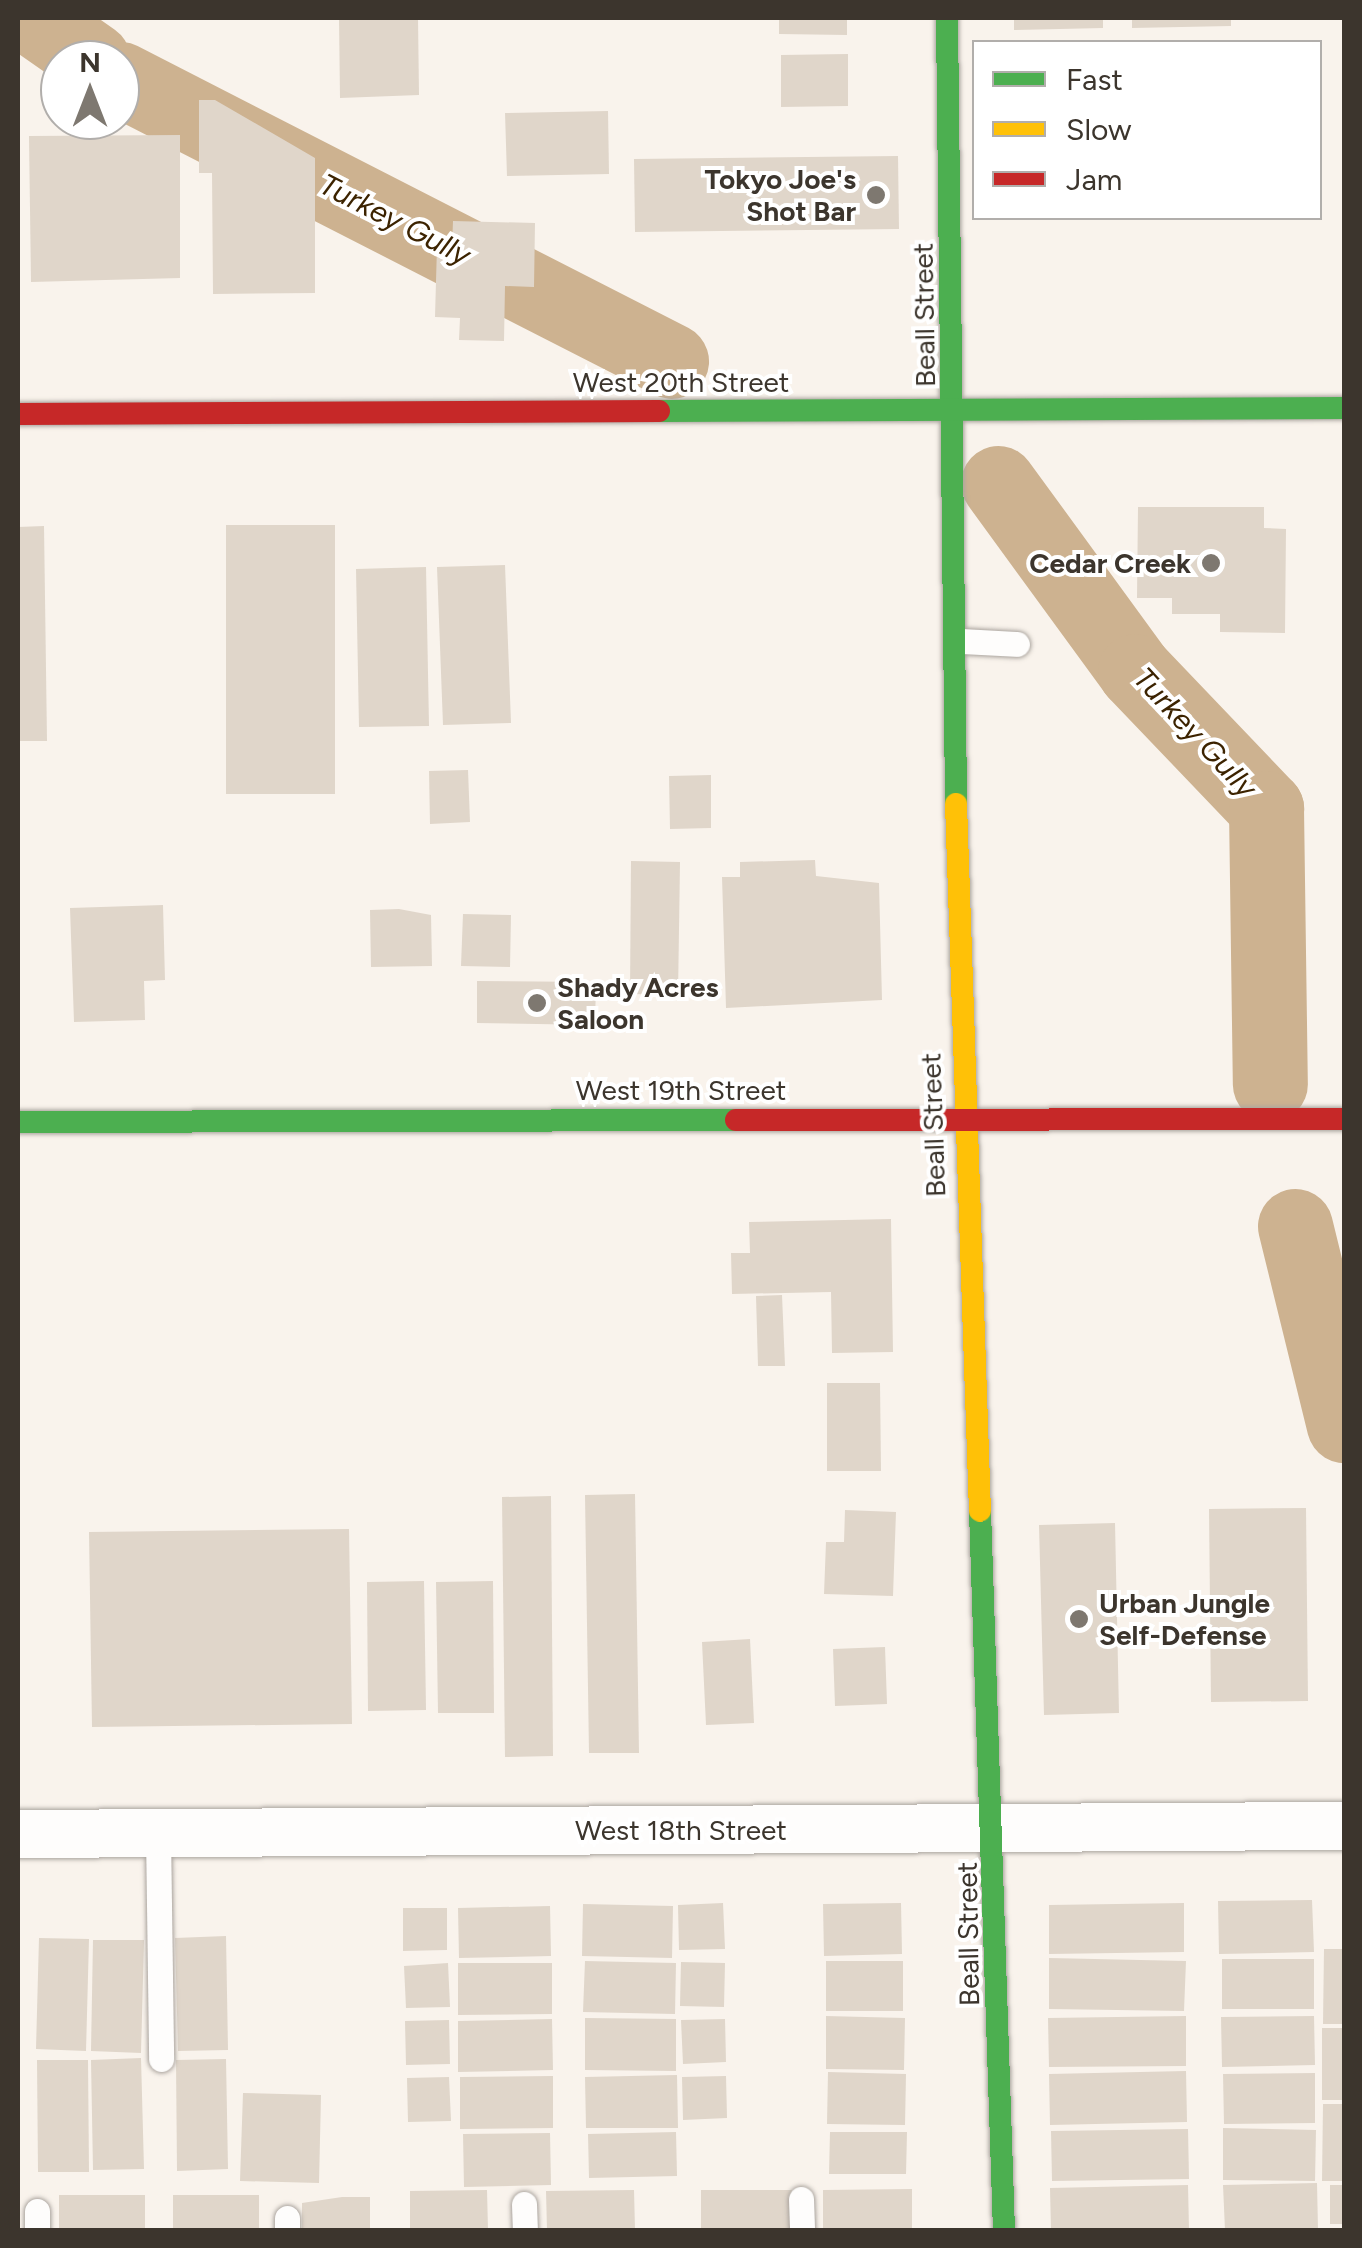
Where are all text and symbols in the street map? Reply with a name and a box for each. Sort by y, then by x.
north arrow [40,40,140,140]
legend [972,40,1322,220]
text: N [79,45,101,79]
text: Fast [1066,61,1123,98]
text: Slow [1066,111,1132,148]
text: Jam [1066,161,1122,198]
place label: Tokyo Joe's Shot Bar [704,162,856,228]
water label: Turkey Gully [314,167,476,273]
marker: Tokyo Joe's Shot Bar [865,184,887,206]
street label: Beall Street [906,243,942,387]
street label: West 20th Street [573,365,789,399]
place label: Cedar Creek [1029,546,1191,580]
marker: Cedar Creek [1200,552,1222,574]
water label: Turkey Gully [1126,661,1264,805]
place label: Shady Acres Saloon [557,970,718,1036]
marker: Shady Acres Saloon [526,992,548,1014]
street label: Beall Street [914,1052,952,1198]
street label: West 19th Street [576,1073,786,1107]
place label: Urban Jungle Self-Defense [1099,1586,1270,1652]
marker: Urban Jungle Self-Defense [1068,1608,1090,1630]
street label: West 18th Street [575,1813,787,1847]
street label: Beall Street [950,1862,986,2006]

